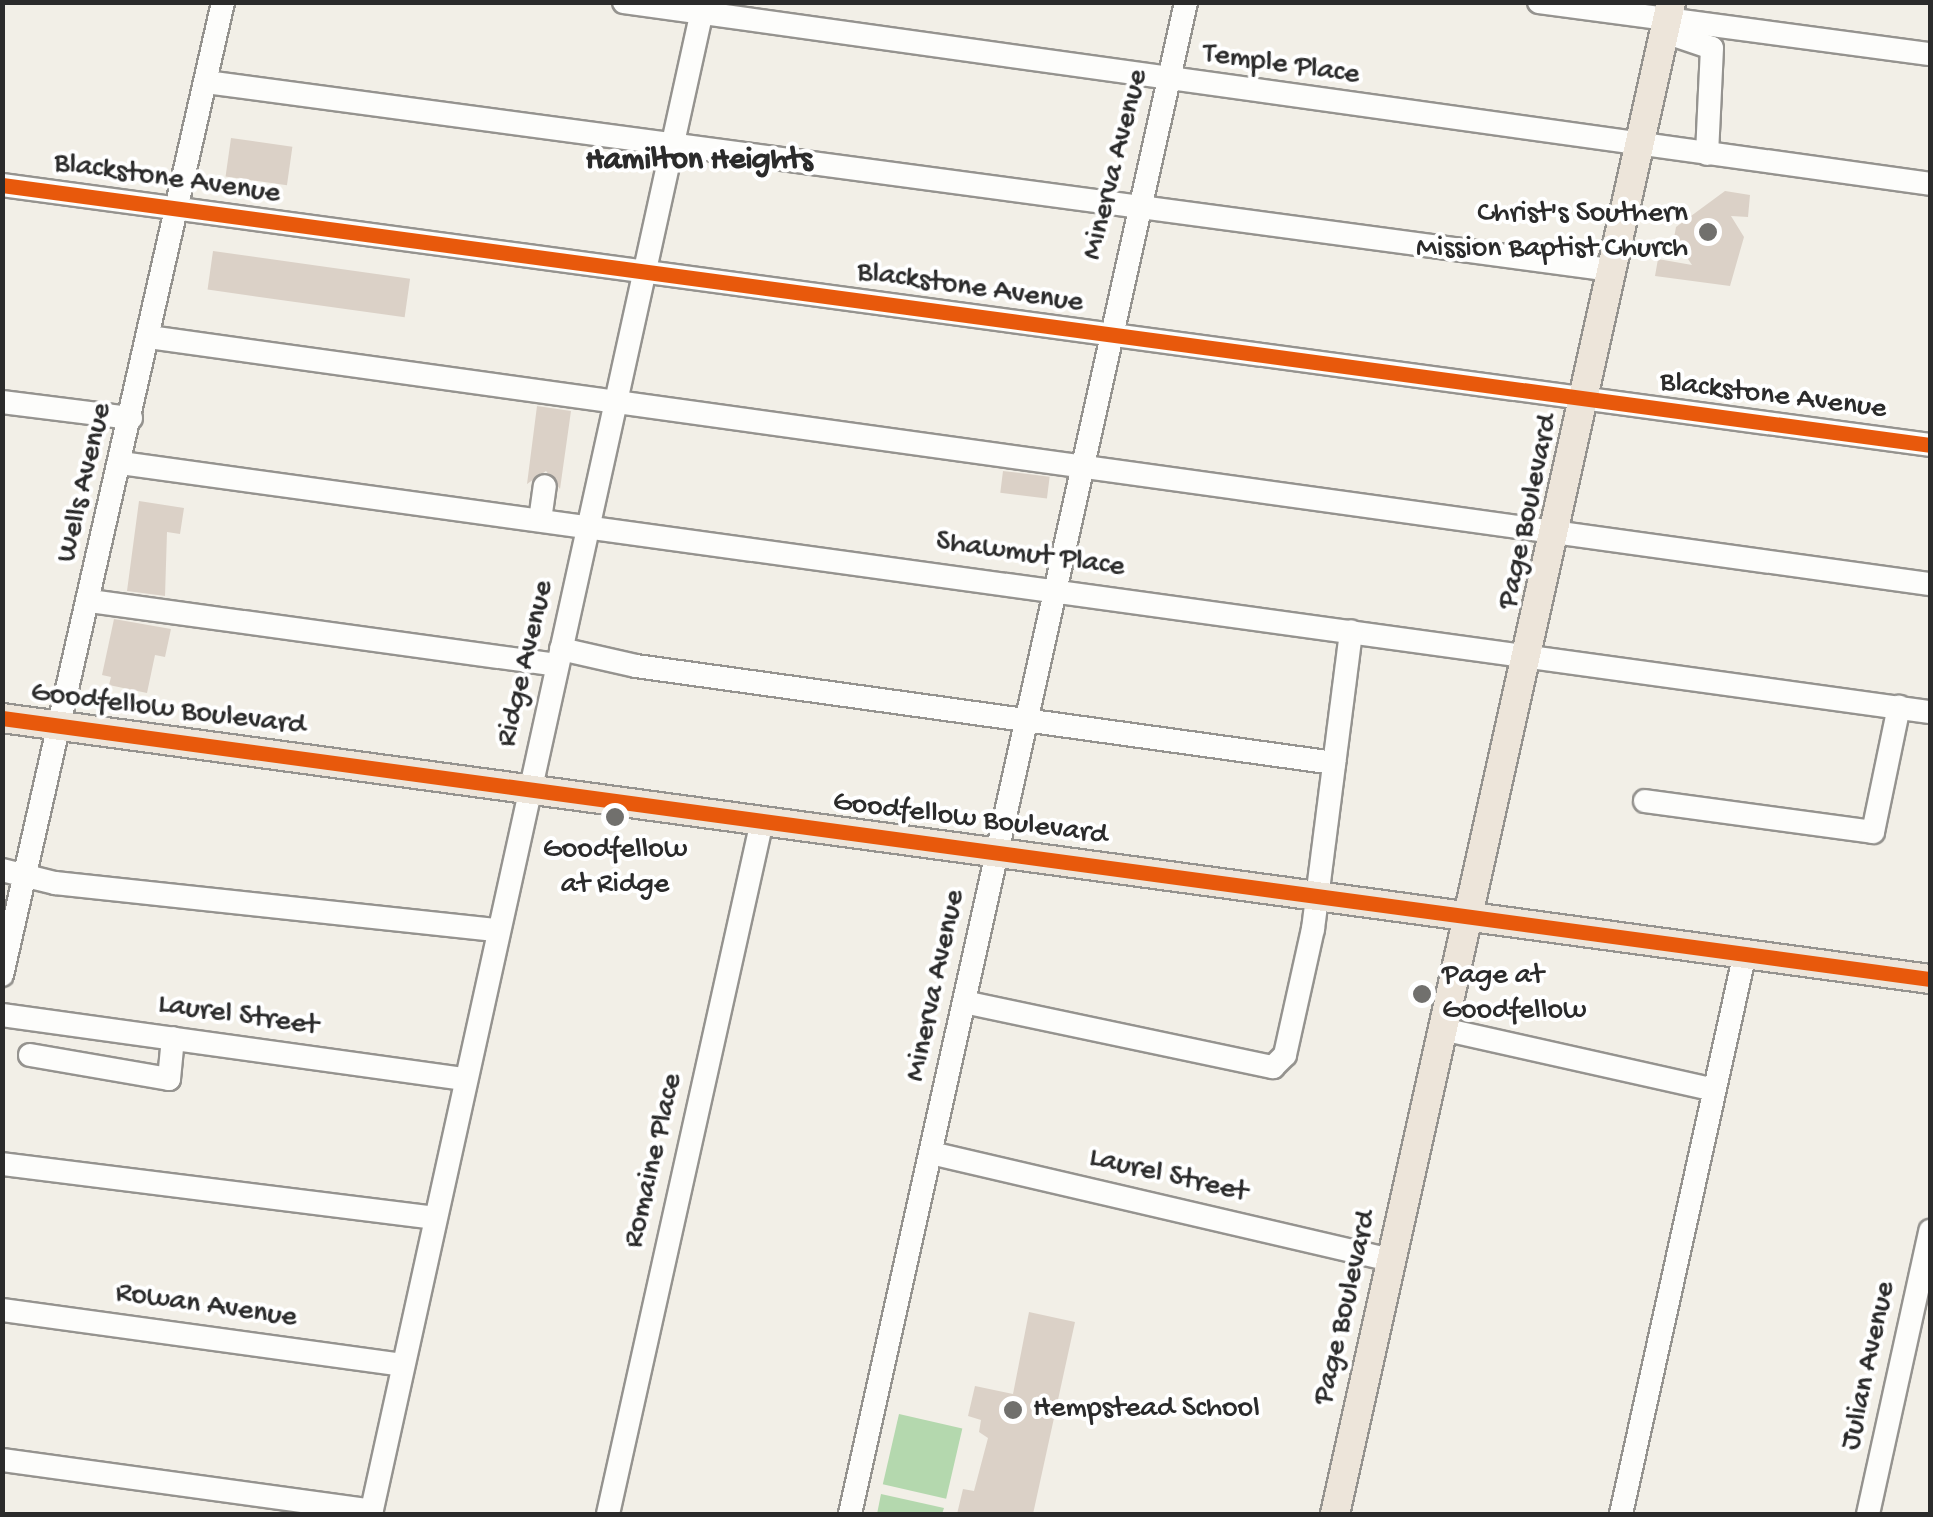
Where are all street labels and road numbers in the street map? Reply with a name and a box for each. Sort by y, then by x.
street label: Temple Place [1200,37,1362,95]
street label: Minerva Avenue [1076,66,1158,264]
street label: Blackstone Avenue [52,146,282,214]
street label: Blackstone Avenue [855,255,1085,323]
street label: Blackstone Avenue [1658,365,1888,429]
street label: Wells Avenue [50,400,122,566]
street label: Page Boulevard [1492,411,1568,613]
street label: Shawmut Place [933,525,1127,587]
street label: Ridge Avenue [490,577,564,751]
street label: Goodfellow Boulevard [29,676,307,746]
street label: Goodfellow Boulevard [831,785,1109,855]
street label: Minerva Avenue [899,887,975,1085]
street label: Laurel Street [156,988,320,1046]
street label: Romaine Place [617,1070,693,1252]
street label: Laurel Street [1085,1141,1251,1213]
street label: Page Boulevard [1307,1207,1387,1409]
street label: Rowan Avenue [113,1276,299,1338]
street label: Julian Avenue [1835,1278,1905,1454]

